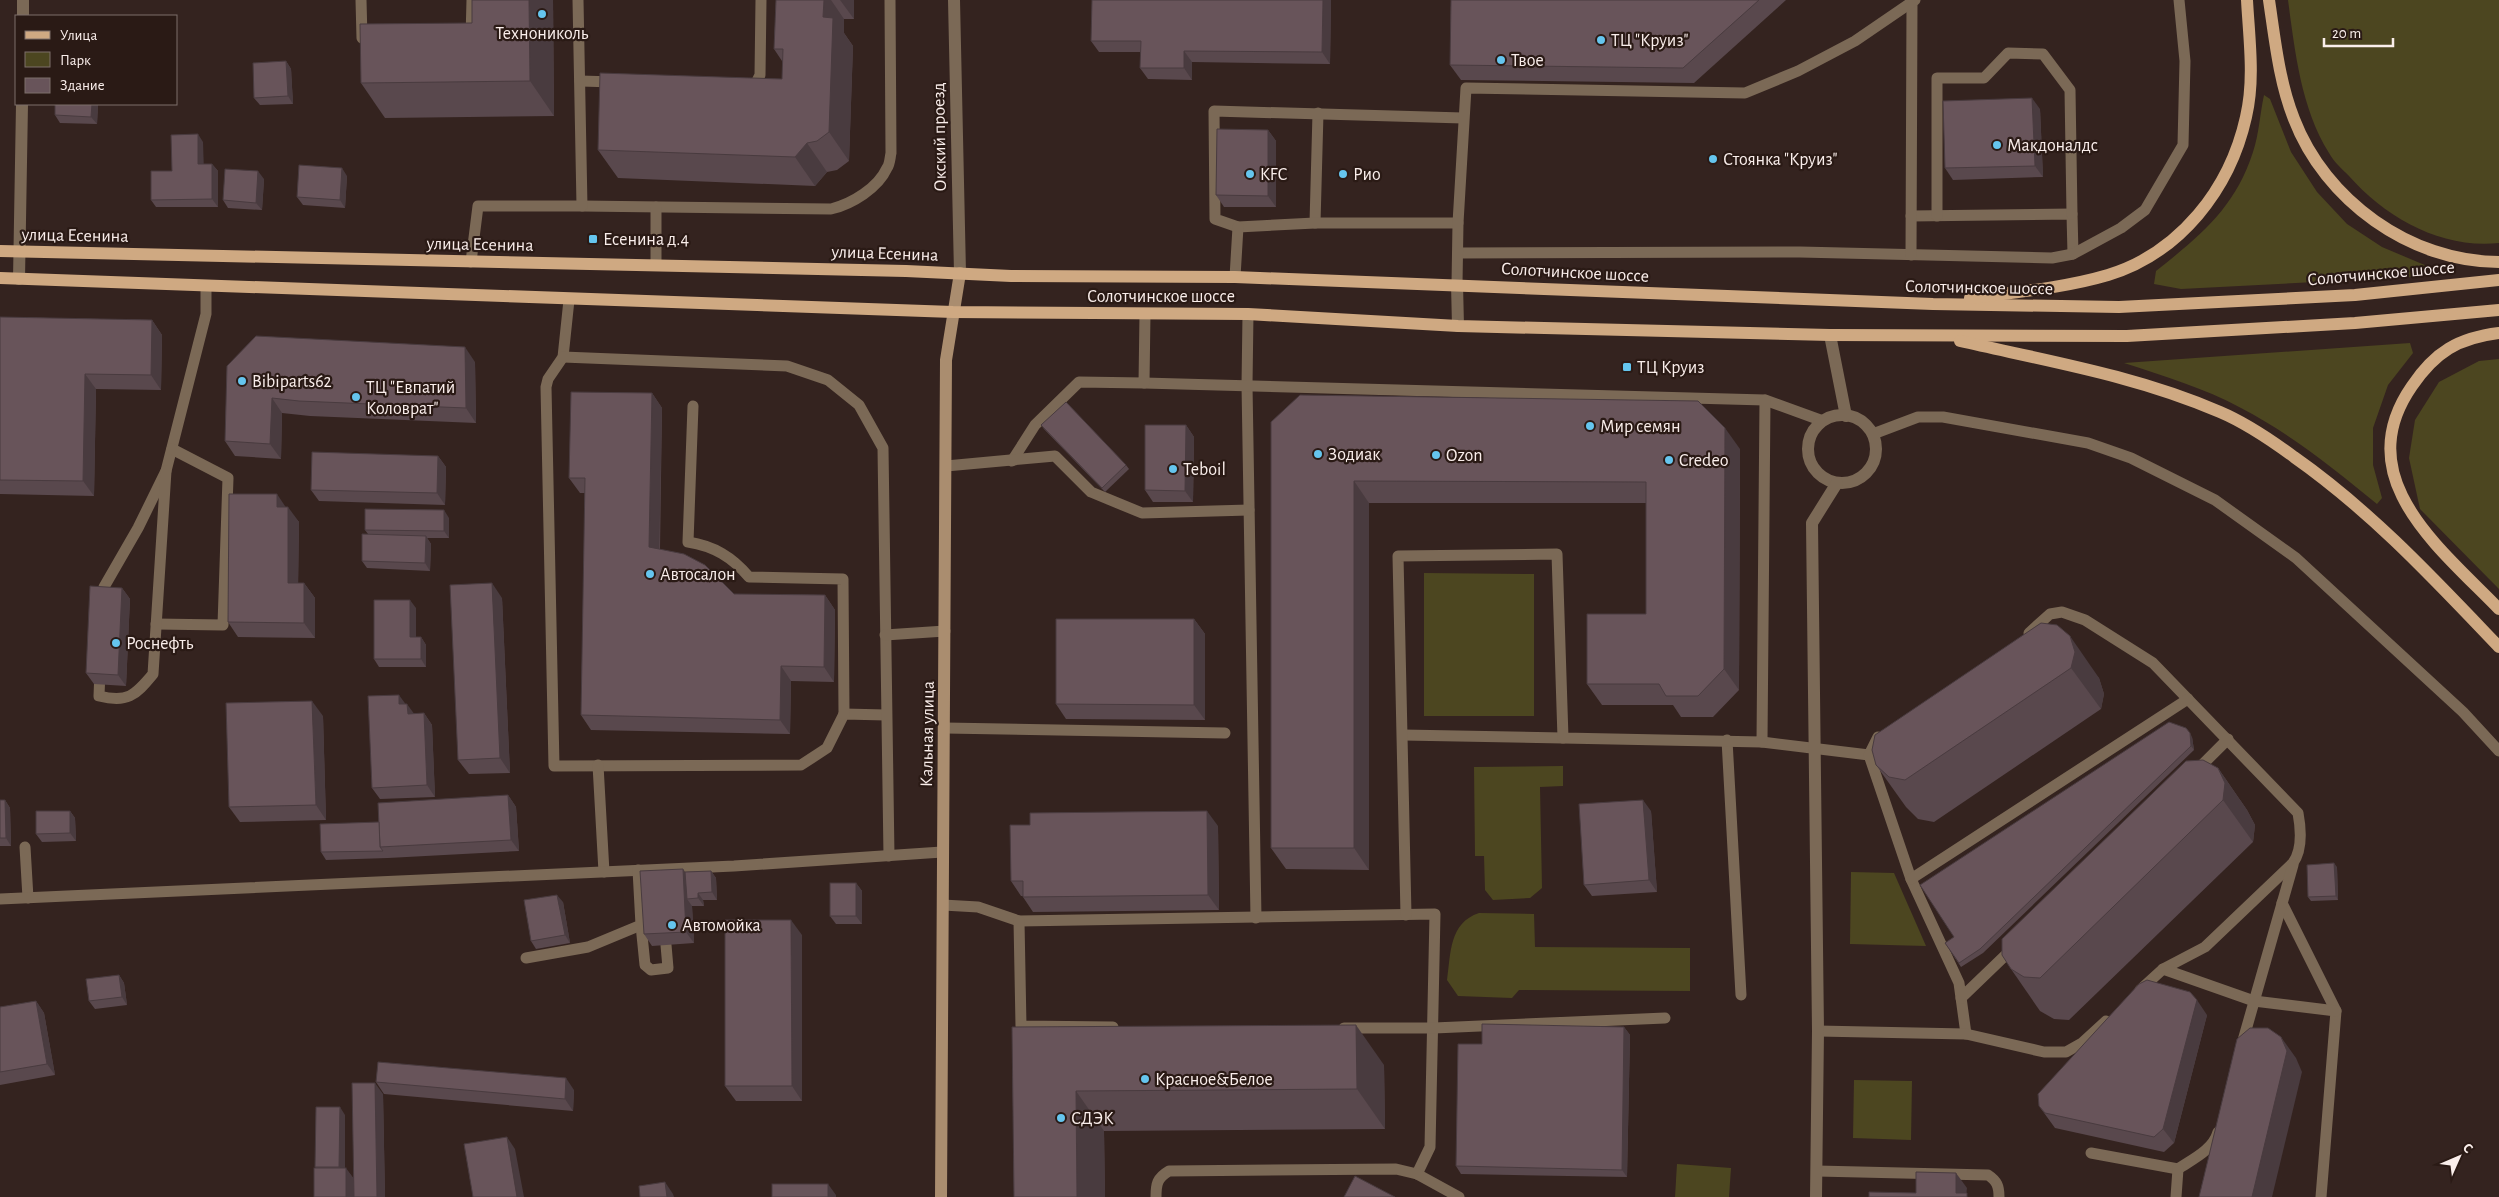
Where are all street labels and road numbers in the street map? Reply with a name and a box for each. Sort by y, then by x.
street label: Окский проезд [930,82,950,192]
street label: улица Есенина [20,226,129,246]
street label: улица Есенина [425,235,534,255]
street label: улица Есенина [830,243,939,265]
street label: Солотчинское шоссе [2307,259,2456,289]
street label: Солотчинское шоссе [1501,260,1649,286]
street label: Солотчинское шоссе [1905,278,2053,298]
street label: Солотчинское шоссе [1087,288,1235,306]
street label: Кальная улица [918,681,938,787]

